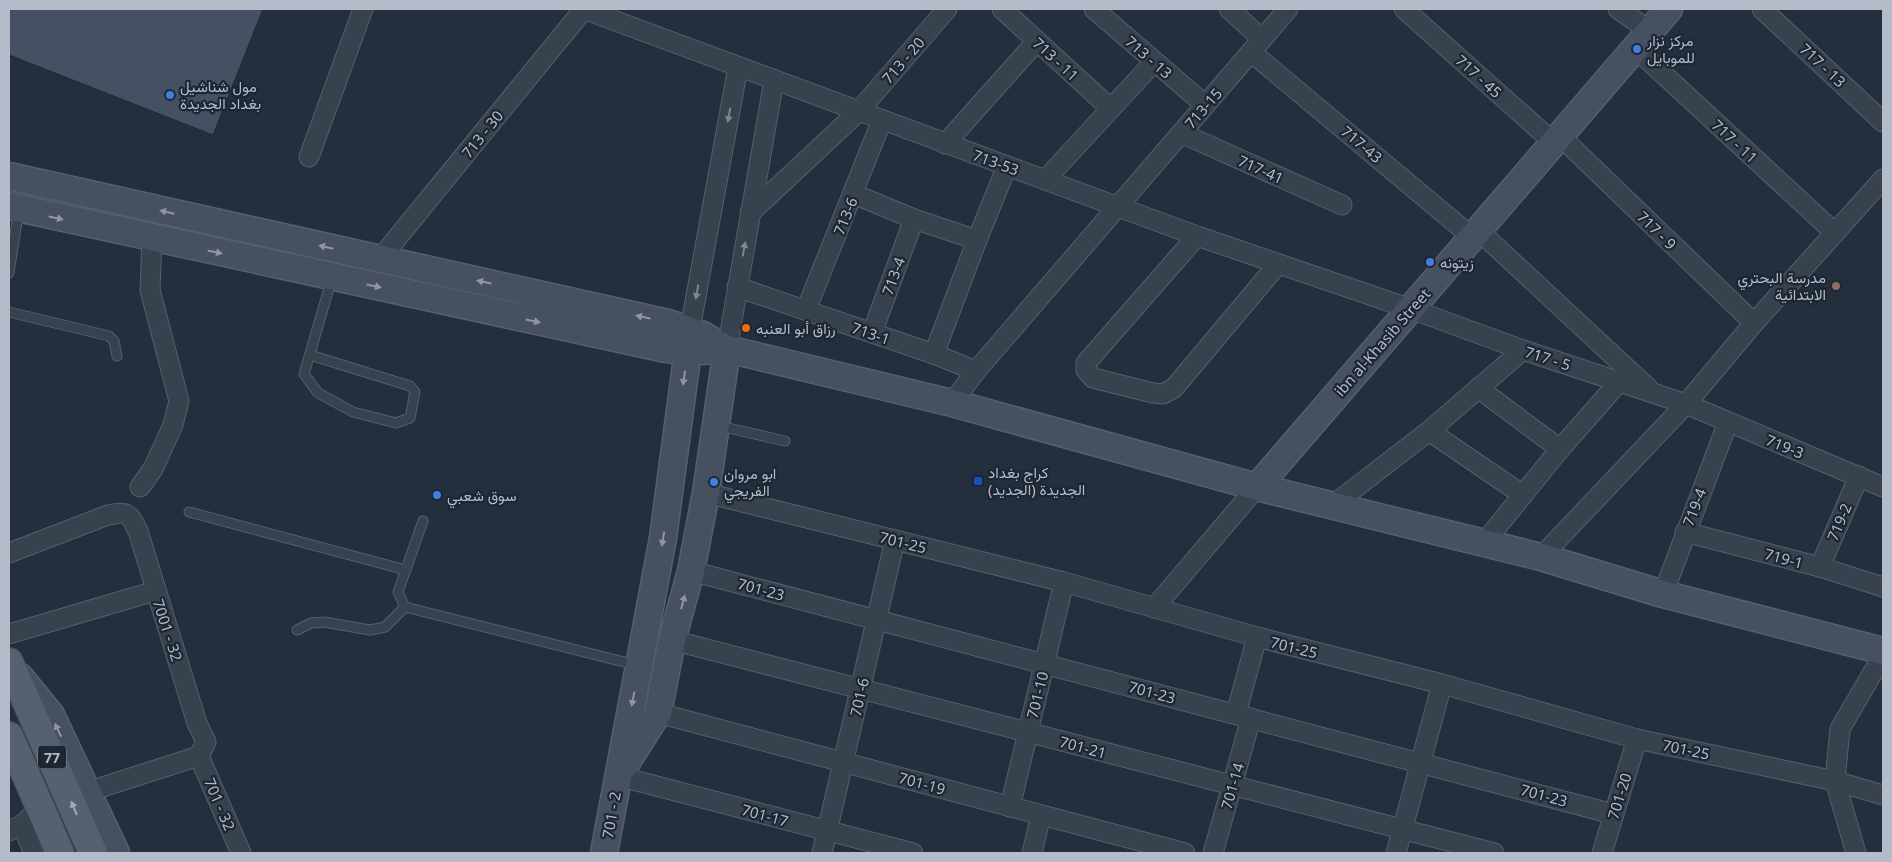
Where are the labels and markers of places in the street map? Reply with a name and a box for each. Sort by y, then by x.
place label: مركز نزار للموبايل [1646,30,1695,67]
marker: مركز نزار للموبايل [1631,43,1643,55]
place label: مول شناشيل بغداد الجديدة [180,76,261,113]
marker: مول شناشيل بغداد الجديدة [164,89,176,101]
place label: زيتونه [1440,252,1474,272]
marker: زيتونه [1424,256,1436,268]
place label: مدرسة البحتري الابتدائية [1738,267,1826,304]
marker: مدرسة البحتري الابتدائية [1830,280,1842,292]
place label: رزاق أبو العنبه [756,318,836,338]
marker: رزاق أبو العنبه [740,322,752,334]
place label: كراج بغداد الجديدة (الجديد) [988,462,1085,499]
place label: ابو مروان الفريجي [724,463,776,504]
marker: كراج بغداد الجديدة (الجديد) [972,475,984,487]
marker: ابو مروان الفريجي [708,476,720,488]
place label: سوق شعبي [447,485,517,509]
marker: سوق شعبي [431,489,443,501]

